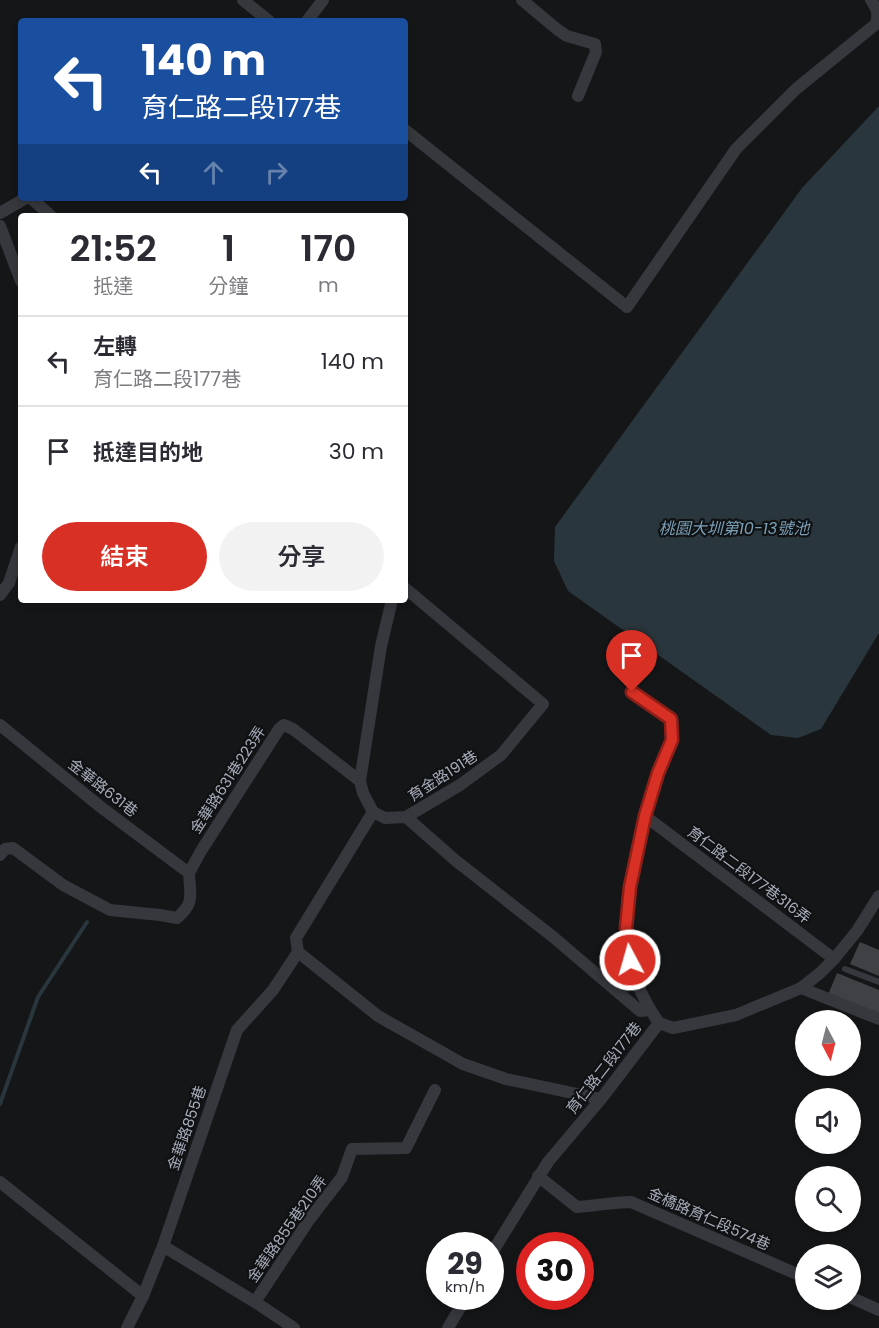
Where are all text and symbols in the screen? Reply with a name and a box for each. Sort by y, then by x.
text: 140 m [141,31,266,90]
icon: left [42,42,120,120]
text: 育仁路二段177巷 [141,89,341,126]
icon: left [134,156,167,189]
icon: ahead [197,156,230,189]
icon: right [260,156,293,189]
text: 21:52 [70,223,157,274]
text: 1 [222,223,235,274]
text: 170 [300,223,356,274]
text: m [318,271,339,299]
text: 抵達 [93,272,133,300]
text: 分鐘 [208,272,248,300]
text: 左轉 [93,331,137,362]
icon: left [42,345,75,378]
text: 140 m [321,346,384,377]
text: 育仁路二段177巷 [93,365,241,393]
icon: arrive [42,435,75,468]
text: 30 m [329,436,384,467]
text: 抵達目的地 [93,437,203,468]
water label: 桃園大圳第10-13號池 [659,517,811,540]
button: 結束 [42,522,207,591]
button: 分享 [219,522,384,591]
pin [606,630,657,692]
icon: arrive [615,639,648,672]
street label: 金華路631巷223弄 [185,722,270,838]
street label: 育金路191巷 [404,745,482,806]
street label: 金華路631巷 [64,754,143,821]
street label: 育仁路二段177巷316弄 [683,821,815,928]
position arrow [598,928,662,992]
north arrow [795,1010,861,1076]
map controls [795,1010,861,1310]
street label: 育仁路二段177巷 [561,1017,646,1118]
street label: 金華路855巷 [162,1083,211,1173]
button: sound [795,1088,861,1154]
button: search [795,1166,861,1232]
street label: 金華路855巷210弄 [242,1171,331,1286]
street label: 金橋路育仁段574巷 [645,1182,774,1255]
speed limit sign: 30 [516,1232,594,1310]
text: 29 [447,1242,483,1285]
button: layers [795,1244,861,1310]
text: km/h [445,1276,485,1297]

